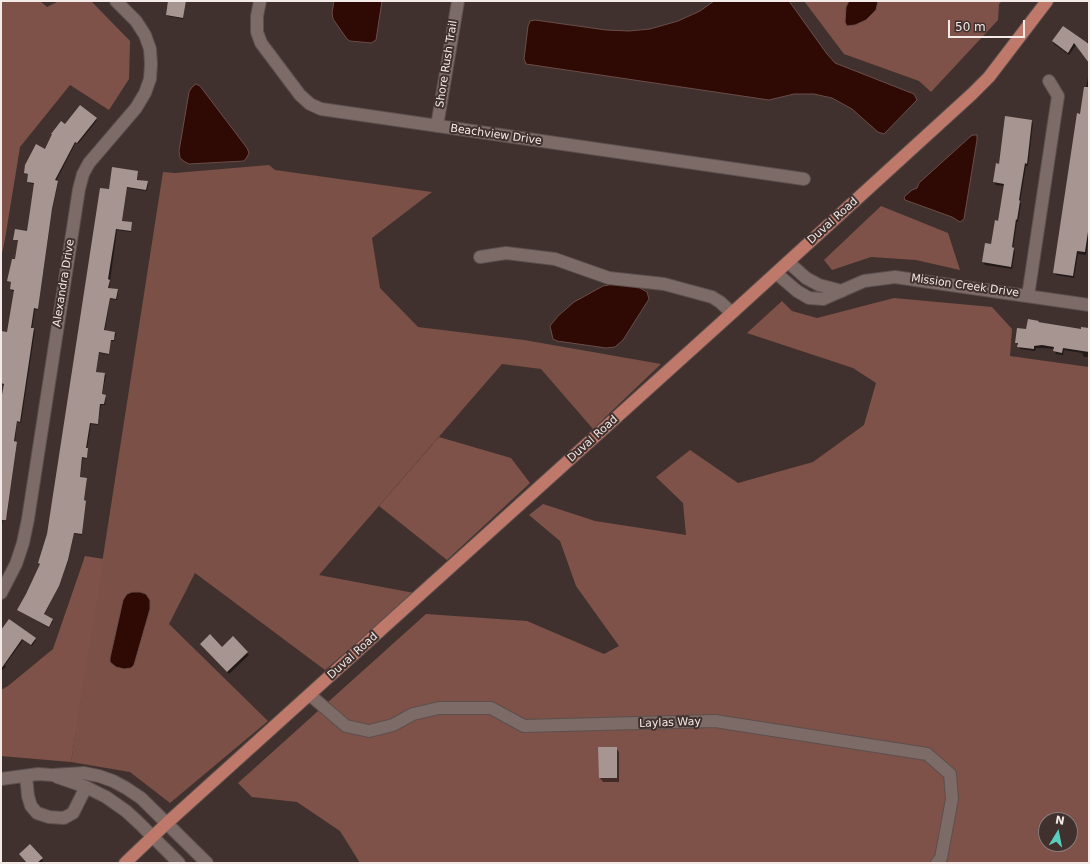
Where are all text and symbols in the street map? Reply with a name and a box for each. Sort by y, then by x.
scale bar [950,12,1027,38]
street label: Shore Rush Trail [434,19,460,109]
text: 50 m [955,20,986,34]
street label: Beachview Drive [449,122,543,148]
street label: Duval Road [805,195,861,247]
street label: Alexandra Drive [51,238,77,328]
street label: Mission Creek Drive [910,272,1020,300]
street label: Duval Road [565,413,621,465]
street label: Duval Road [325,630,381,682]
street label: Laylas Way [639,715,701,731]
north arrow [1038,812,1078,852]
text: N [1054,813,1066,828]

